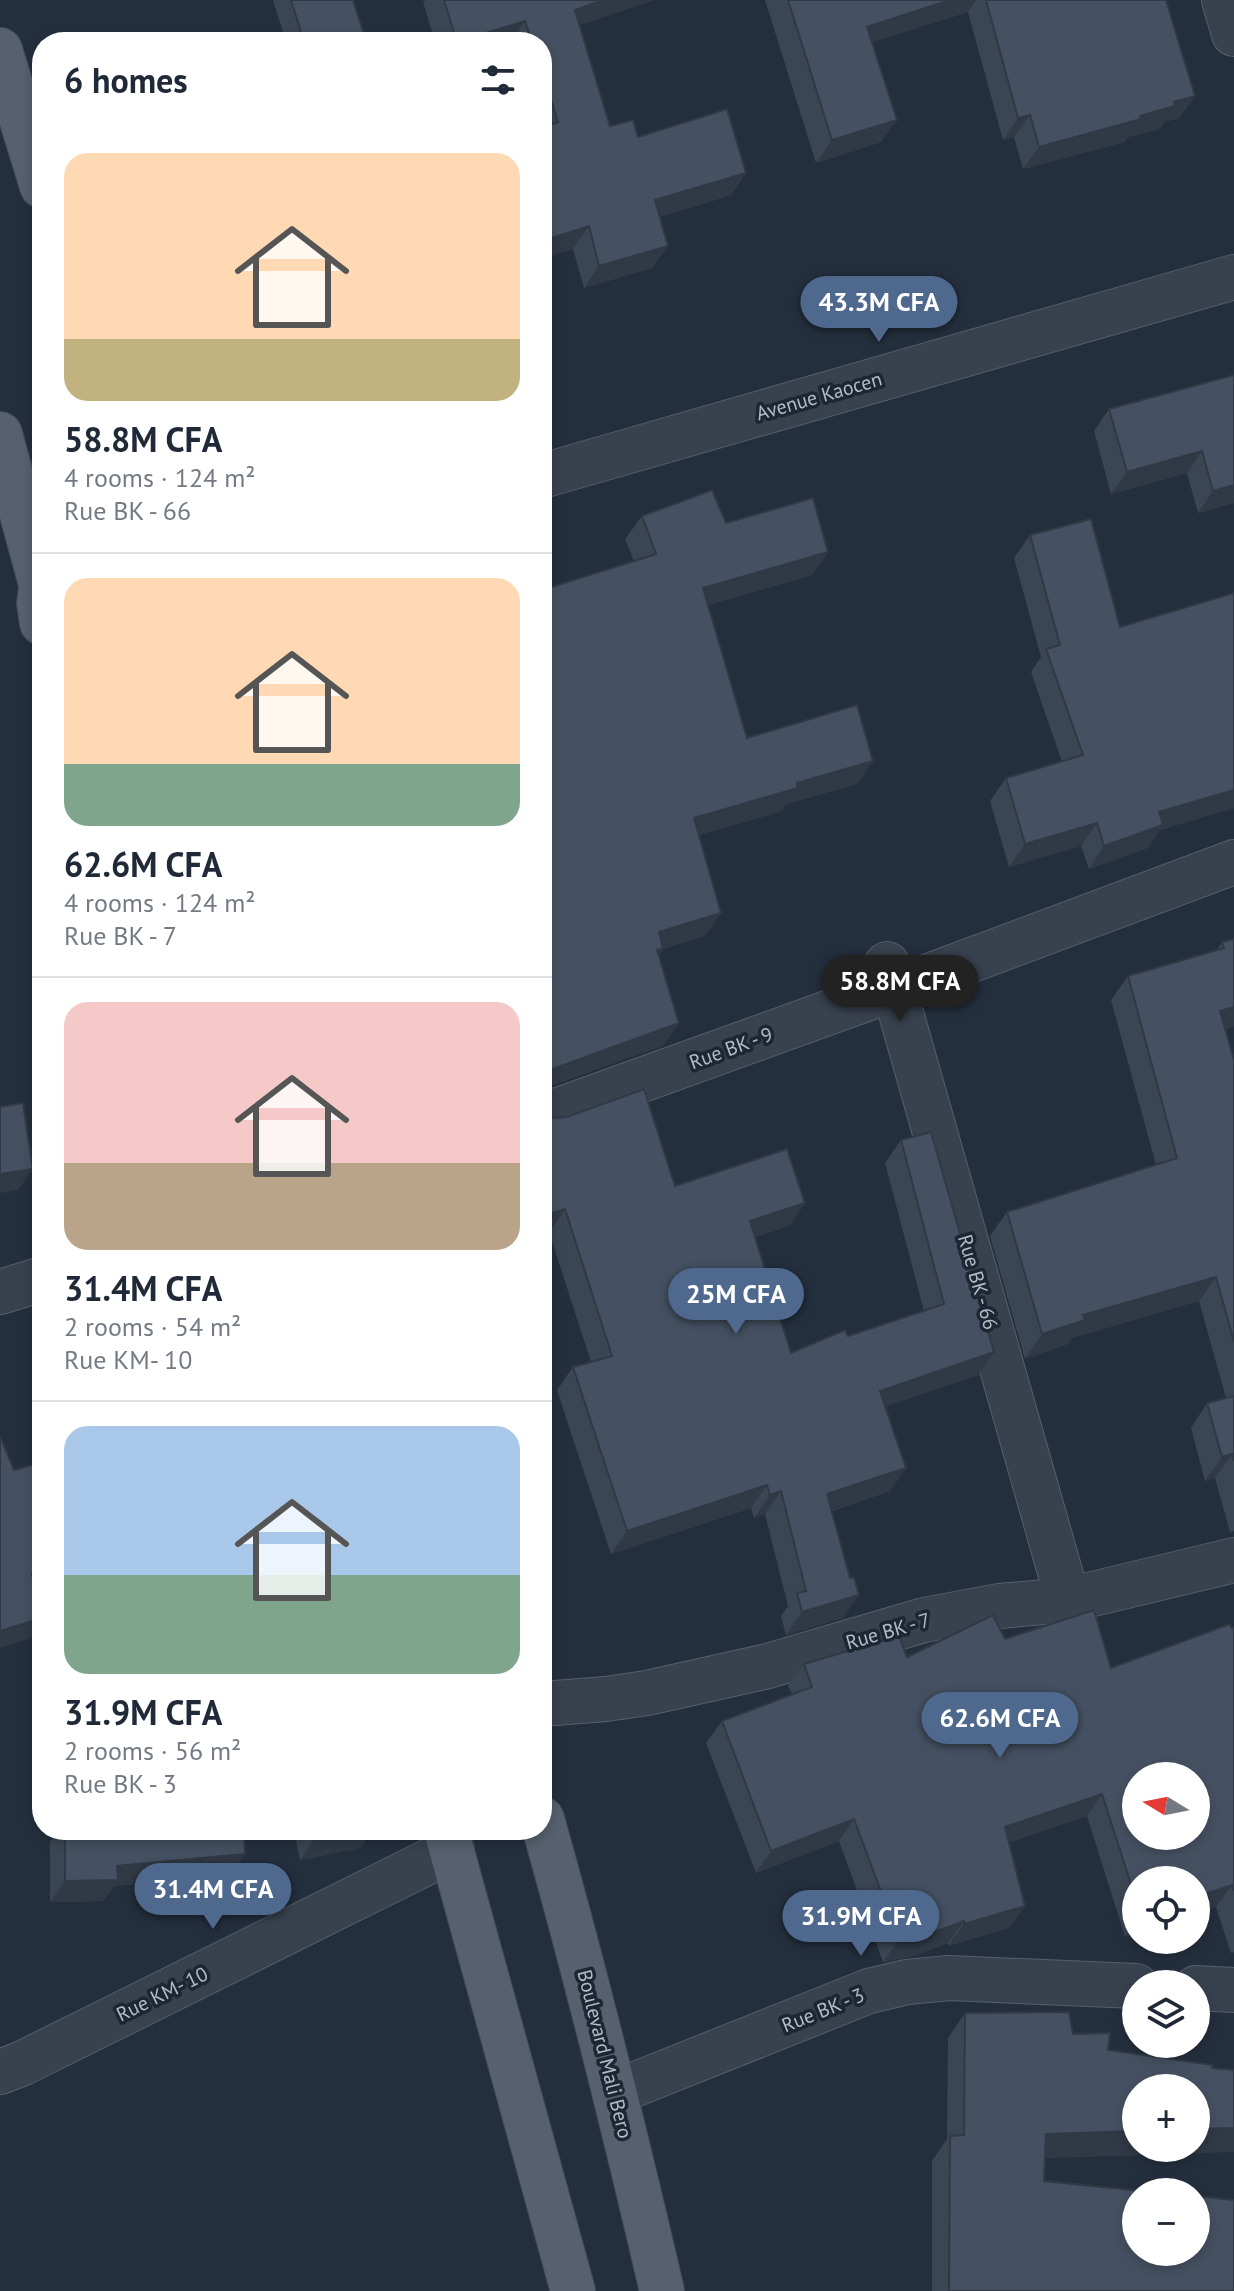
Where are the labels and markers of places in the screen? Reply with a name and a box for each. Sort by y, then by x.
pin: 43.3M CFA [787,276,971,344]
pin: 58.8M CFA [808,955,992,1023]
pin: 25M CFA [662,1268,810,1336]
pin: 62.6M CFA [908,1692,1092,1760]
pin: 31.4M CFA [121,1863,305,1931]
pin: 31.9M CFA [769,1890,953,1958]

